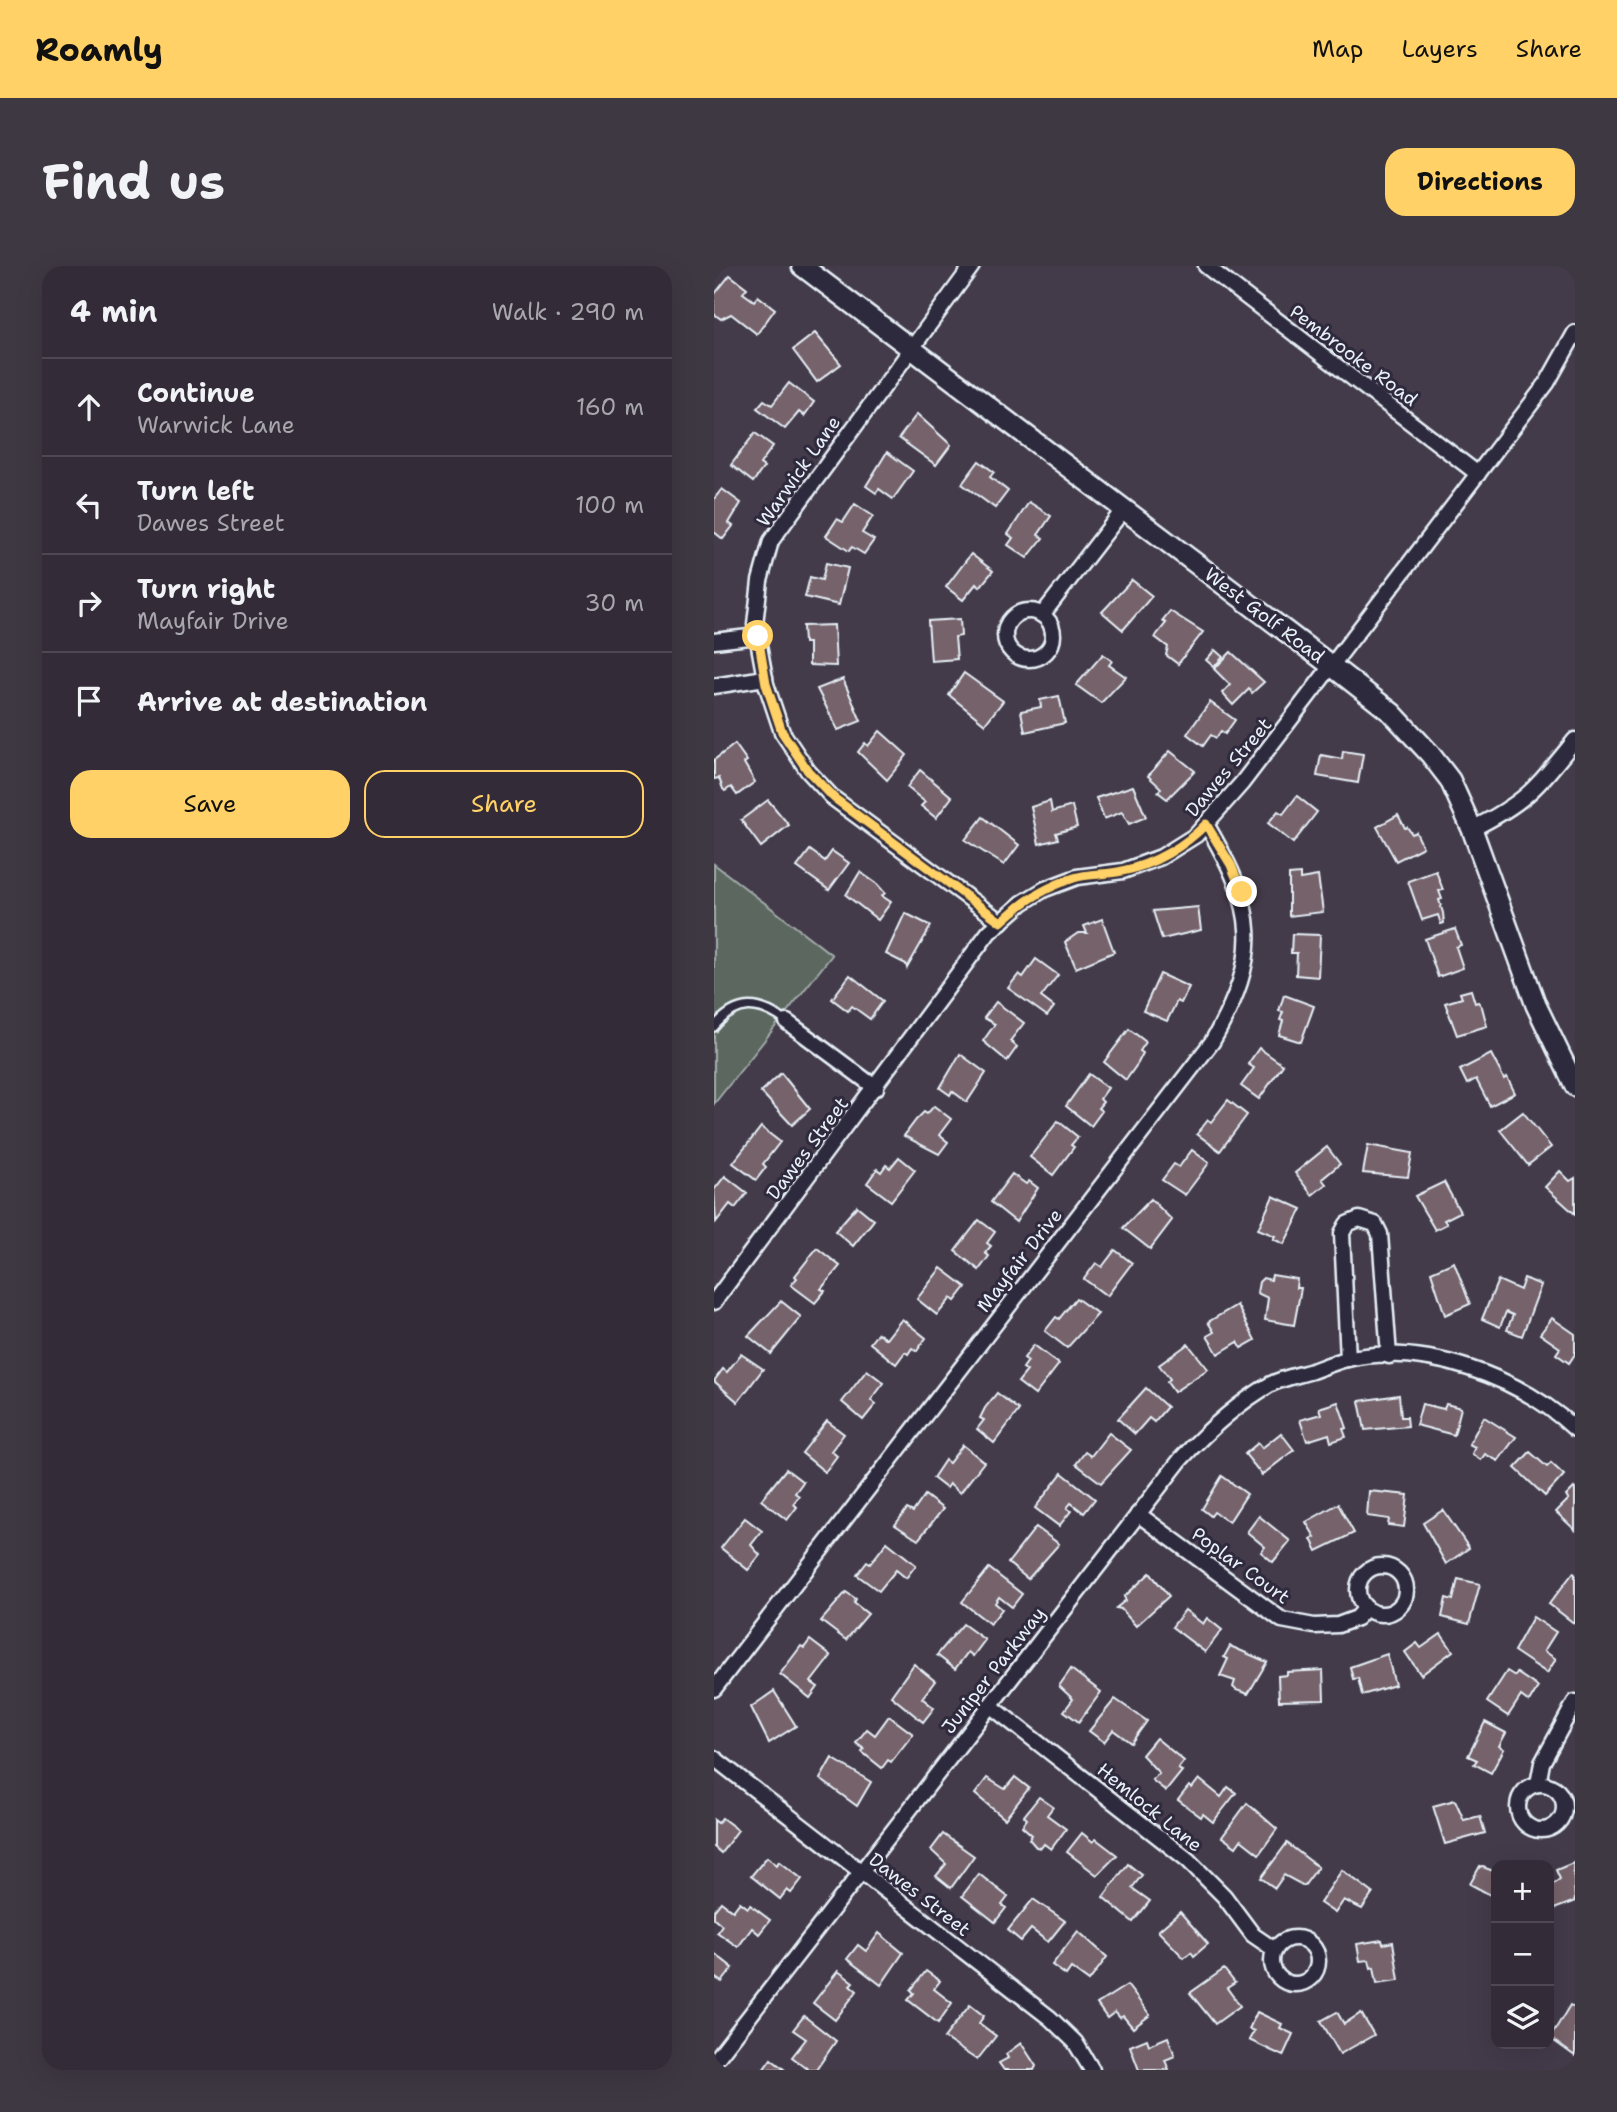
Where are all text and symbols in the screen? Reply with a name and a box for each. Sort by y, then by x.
text: Roamly [35,27,163,72]
text: Map [1312,33,1363,65]
text: Layers [1401,33,1478,65]
text: Share [1516,33,1582,65]
button: Directions [1385,148,1575,216]
text: Find us [42,149,225,215]
text: 4 min [70,291,157,332]
text: Walk · 290 m [492,297,644,327]
street label: Pembrooke Road [1285,299,1423,412]
text: Continue [137,375,255,410]
icon: ahead [70,388,108,426]
text: 160 m [576,392,644,422]
text: Warwick Lane [137,410,295,440]
street label: Warwick Lane [751,411,846,532]
text: Turn left [137,473,254,508]
icon: left [70,486,108,524]
text: 100 m [575,490,644,520]
text: Dawes Street [137,508,285,538]
street label: West Golf Road [1199,562,1330,669]
text: Turn right [137,571,275,606]
icon: right [70,584,108,622]
text: 30 m [585,588,644,618]
text: Mayfair Drive [137,606,289,636]
route start [742,620,773,651]
icon: arrive [70,682,108,720]
text: Arrive at destination [137,684,427,719]
street label: Dawes Street [1180,713,1277,822]
button: Save [70,770,350,838]
button: Share [364,770,644,838]
route end [1226,876,1257,907]
street label: Dawes Street [761,1092,854,1205]
street label: Mayfair Drive [971,1203,1068,1317]
street label: Poplar Court [1187,1521,1295,1609]
street label: Juniper Parkway [936,1602,1051,1739]
street label: Hemlock Lane [1092,1757,1207,1858]
street label: Dawes Street [864,1847,975,1942]
map controls [1491,1860,1554,2049]
button: + [1491,1860,1554,1923]
button: − [1491,1923,1554,1986]
button: layers [1491,1986,1554,2049]

